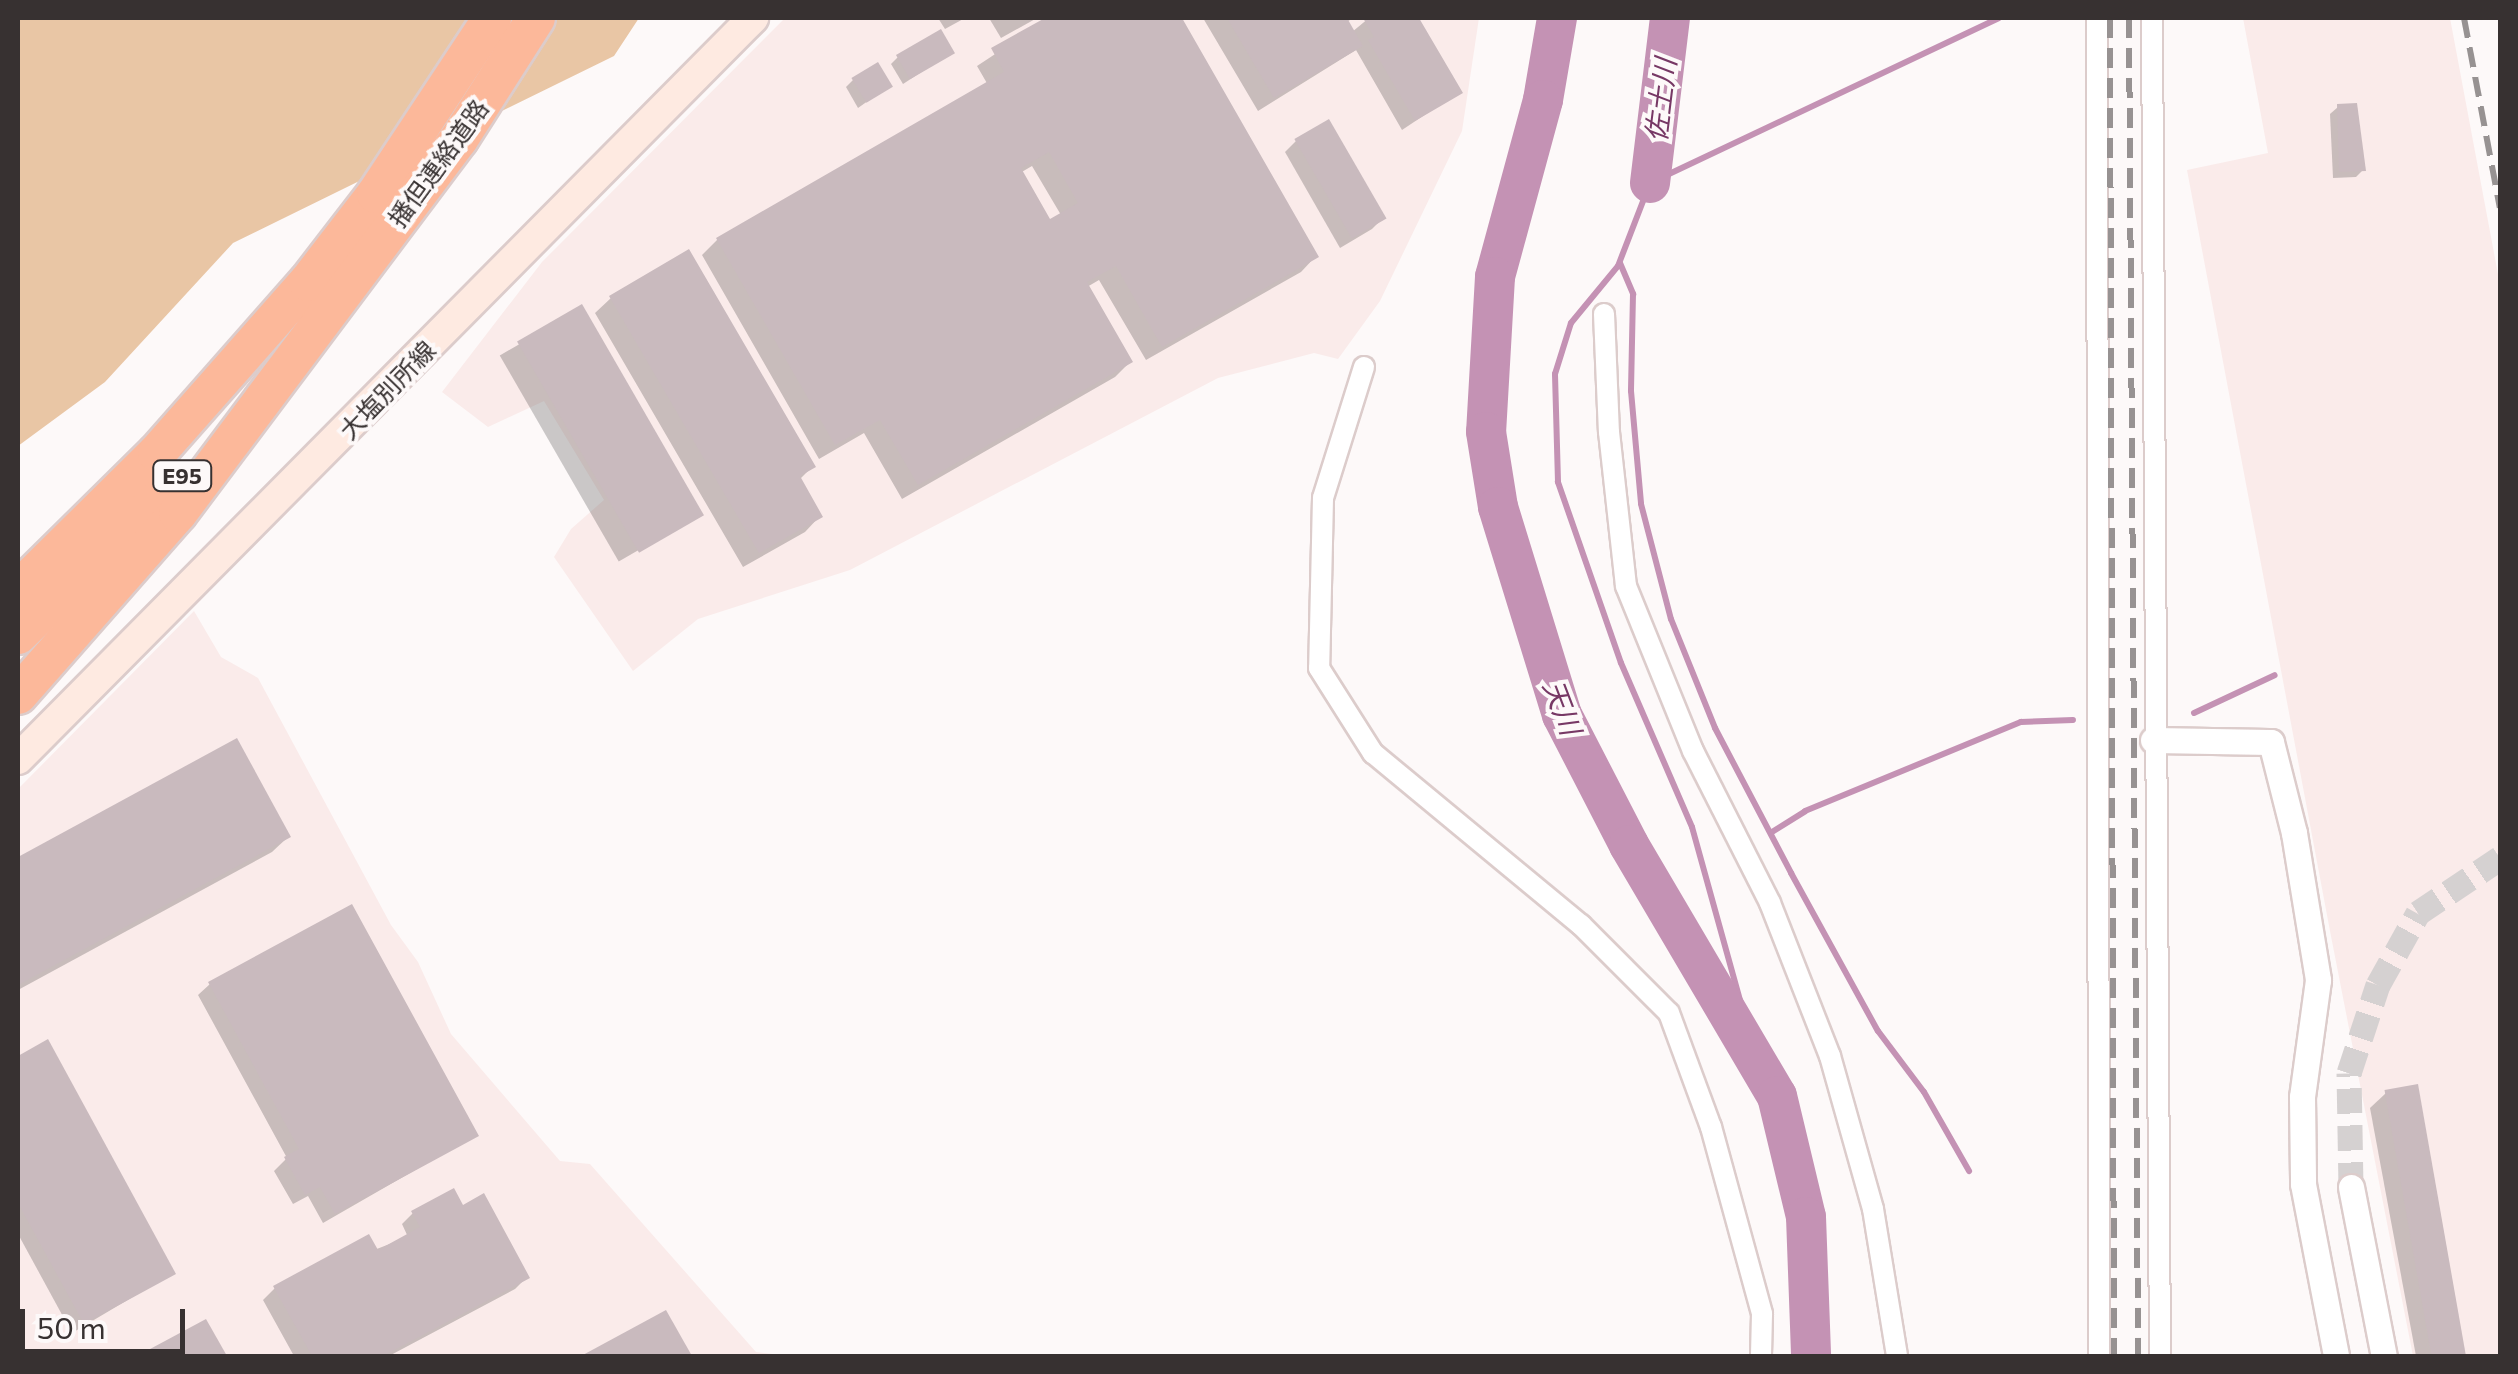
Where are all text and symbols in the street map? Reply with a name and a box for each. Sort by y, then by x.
water label: 佐土川 [1638,56,1682,144]
street label: 播但連絡道路 [382,94,494,232]
street label: 大塩別所線 [333,335,441,445]
road number: E95 [152,459,212,493]
water label: 天川 [1537,675,1589,739]
scale bar [25,1289,190,1351]
text: 50 m [37,1308,106,1345]

